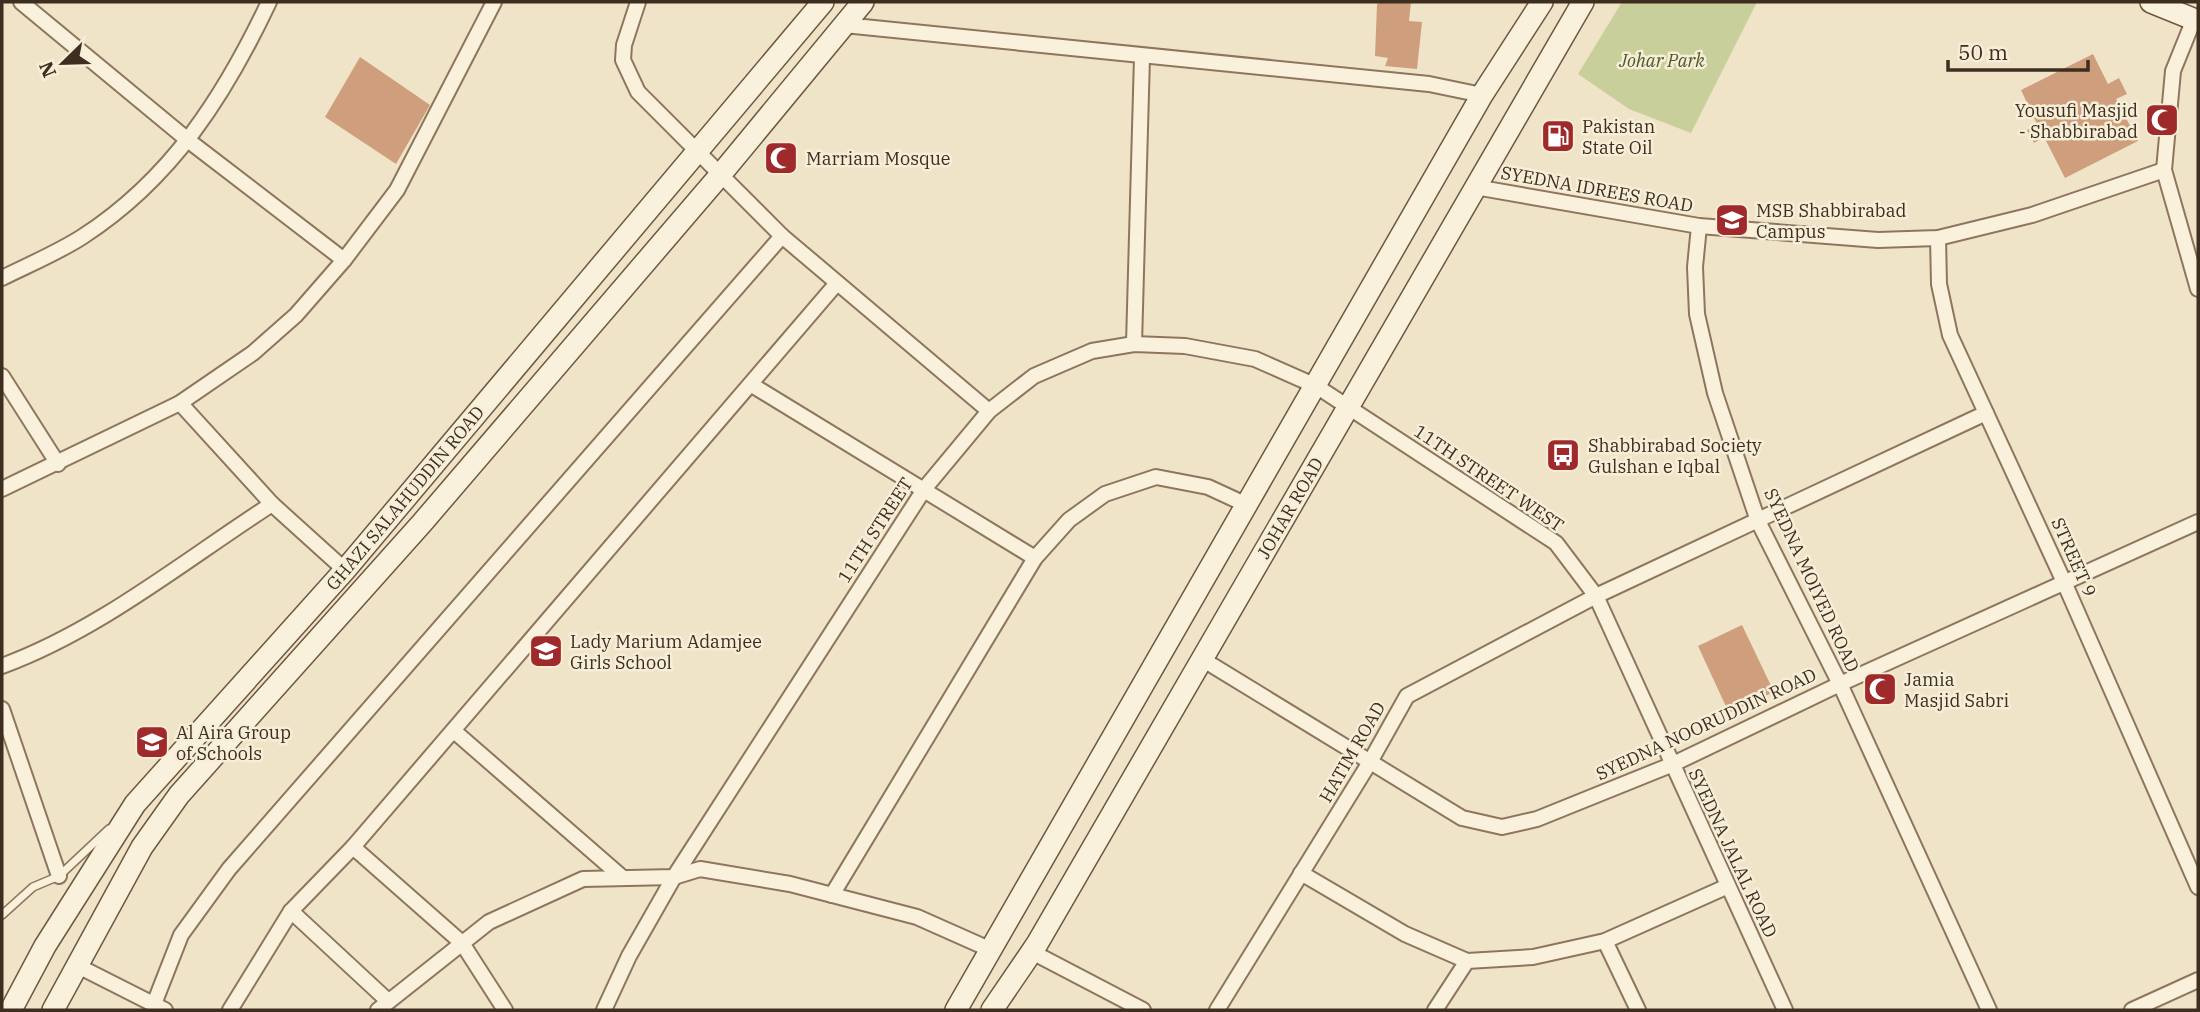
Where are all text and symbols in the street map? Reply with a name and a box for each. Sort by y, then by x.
north arrow [28,28,98,98]
scale bar [1948,28,2088,72]
text: 50 m [1958,38,2008,66]
park label: Johar Park [1618,49,1705,72]
text: N [33,58,61,81]
place label: Yousufi Masjid - Shabbirabad [2015,99,2138,143]
mosque icon: Yousufi Masjid - Shabbirabad [2143,101,2181,139]
place label: Pakistan State Oil [1582,115,1655,159]
fuel station icon: Pakistan State Oil [1539,117,1577,155]
mosque icon: Marriam Mosque [762,139,800,177]
place label: Marriam Mosque [806,147,951,170]
street label: SYEDNA IDREES ROAD [1499,161,1695,217]
place label: MSB Shabbirabad Campus [1756,199,1907,243]
school or university icon: MSB Shabbirabad Campus [1713,201,1751,239]
street label: GHAZI SALAHUDDIN ROAD [321,401,489,595]
street label: 11TH STREET WEST [1410,419,1569,537]
place label: Shabbirabad Society Gulshan e Iqbal [1588,434,1762,478]
bus stop icon: Shabbirabad Society Gulshan e Iqbal [1544,436,1582,474]
street label: JOHAR ROAD [1252,453,1328,563]
street label: 11TH STREET [832,473,918,587]
street label: SYEDNA MOIYED ROAD [1759,484,1865,676]
street label: STREET 9 [2046,514,2102,600]
place label: Lady Marium Adamjee Girls School [570,630,762,674]
school or university icon: Lady Marium Adamjee Girls School [527,632,565,670]
street label: SYEDNA NOORUDDIN ROAD [1592,663,1820,785]
place label: Jamia Masjid Sabri [1904,668,2010,712]
mosque icon: Jamia Masjid Sabri [1861,670,1899,708]
street label: HATIM ROAD [1314,697,1390,807]
place label: Al Aira Group of Schools [176,721,291,765]
school or university icon: Al Aira Group of Schools [133,723,171,761]
street label: SYEDNA JALAL ROAD [1684,765,1782,941]

